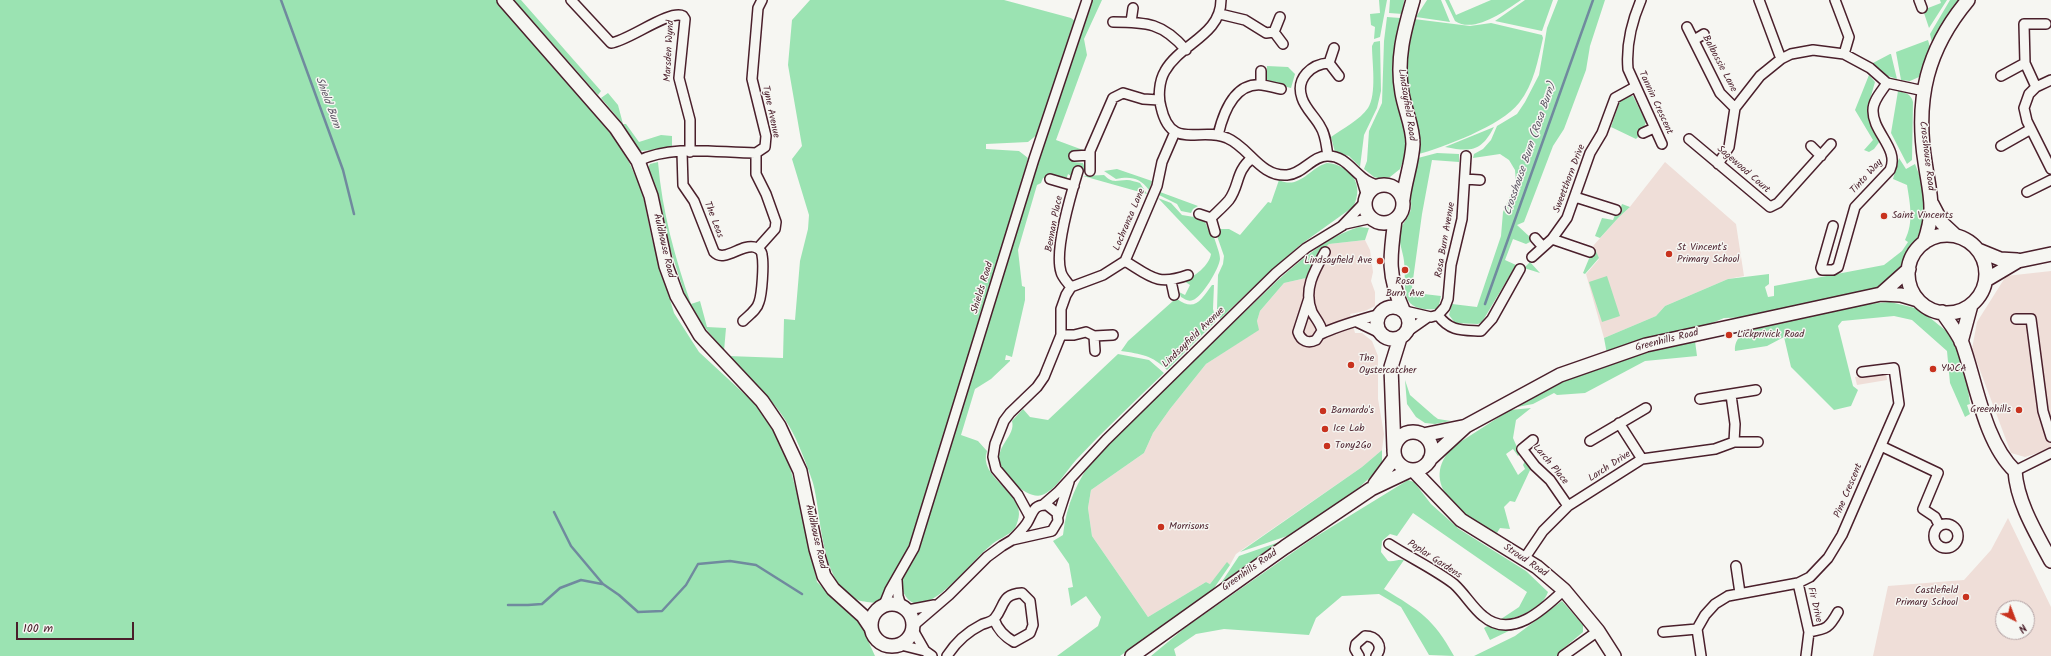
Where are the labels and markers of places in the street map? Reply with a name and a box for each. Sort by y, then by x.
place label: Saint Vincents [1892,210,1953,222]
marker: Saint Vincents [1879,211,1889,221]
place label: St Vincent's Primary School [1677,242,1739,266]
marker: St Vincent's Primary School [1664,249,1674,259]
place label: Lindsayfield Ave [1304,255,1372,267]
marker: Lindsayfield Ave [1375,256,1385,266]
marker: Rosa Burn Ave [1400,265,1410,275]
place label: Rosa Burn Ave [1386,276,1424,300]
place label: Lickprivick Road [1737,329,1804,341]
marker: Lickprivick Road [1724,330,1734,340]
place label: The Oystercatcher [1359,353,1416,376]
marker: The Oystercatcher [1346,360,1356,370]
place label: YWCA [1941,363,1967,375]
marker: YWCA [1928,364,1938,374]
place label: Greenhills [1970,404,2011,416]
place label: Barnardo's [1331,405,1374,417]
marker: Greenhills [2014,405,2024,415]
marker: Barnardo's [1318,406,1328,416]
place label: Ice Lab [1333,423,1364,435]
marker: Ice Lab [1320,424,1330,434]
place label: Tony2Go [1335,440,1371,452]
marker: Tony2Go [1322,441,1332,451]
place label: Morrisons [1169,521,1209,533]
marker: Morrisons [1156,522,1166,532]
place label: Castlefield Primary School [1896,585,1958,608]
marker: Castlefield Primary School [1961,592,1971,602]

